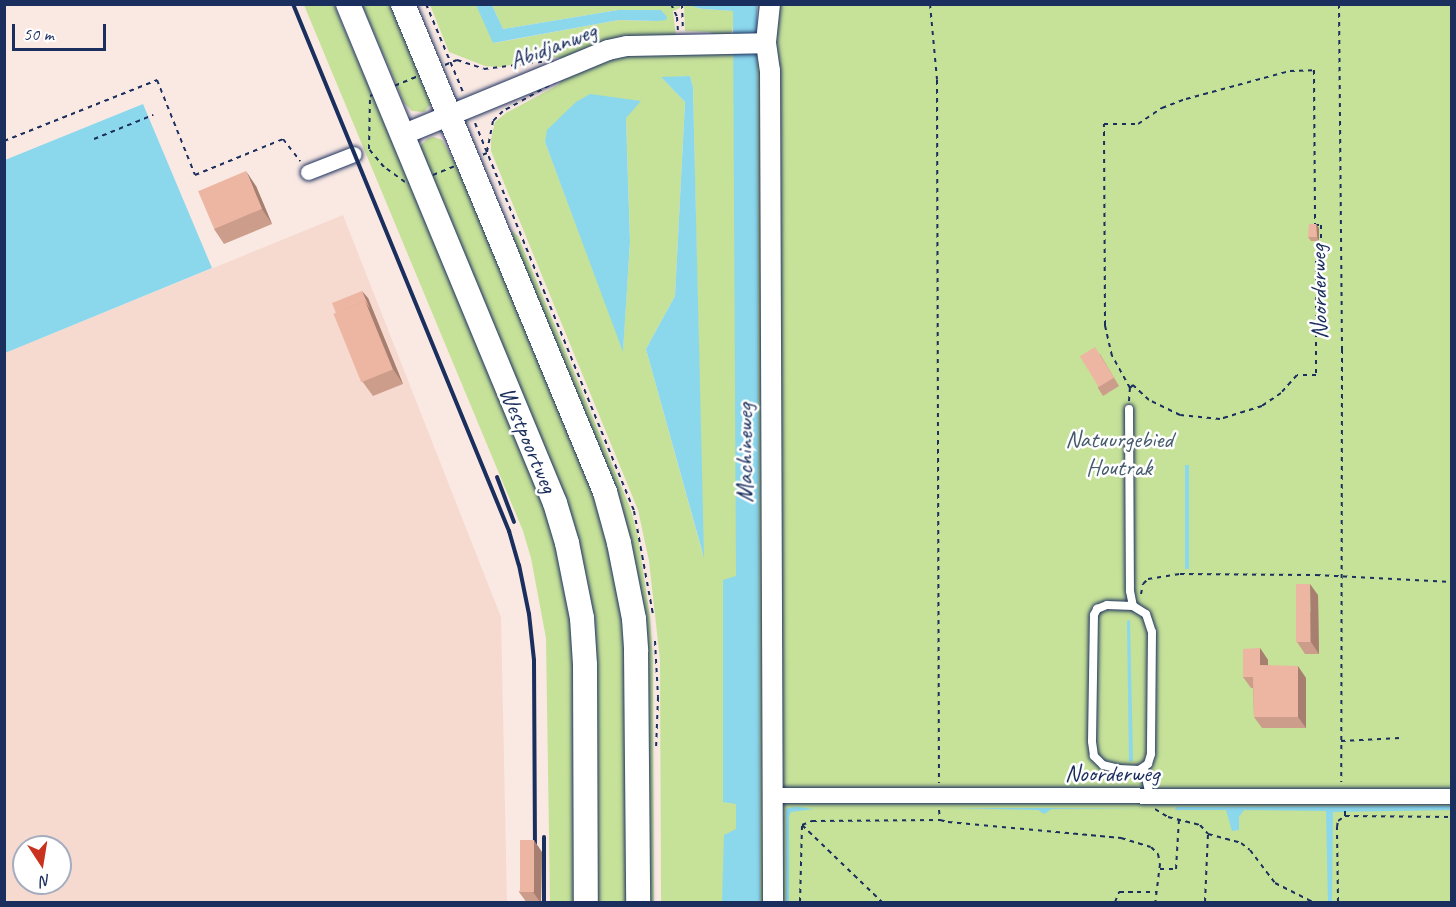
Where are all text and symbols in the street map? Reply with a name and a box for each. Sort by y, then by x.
scale bar [15,12,110,50]
street label: Abidjanweg [506,16,600,76]
text: 50 m [23,23,54,45]
street label: Noorderweg [1304,244,1334,340]
street label: Westpoortweg [493,382,563,498]
street label: Machineweg [731,404,759,502]
park label: Natuurgebied Houtrak [1065,426,1173,482]
street label: Noorderweg [1065,760,1159,788]
north arrow [12,835,72,895]
text: N [38,870,52,891]

